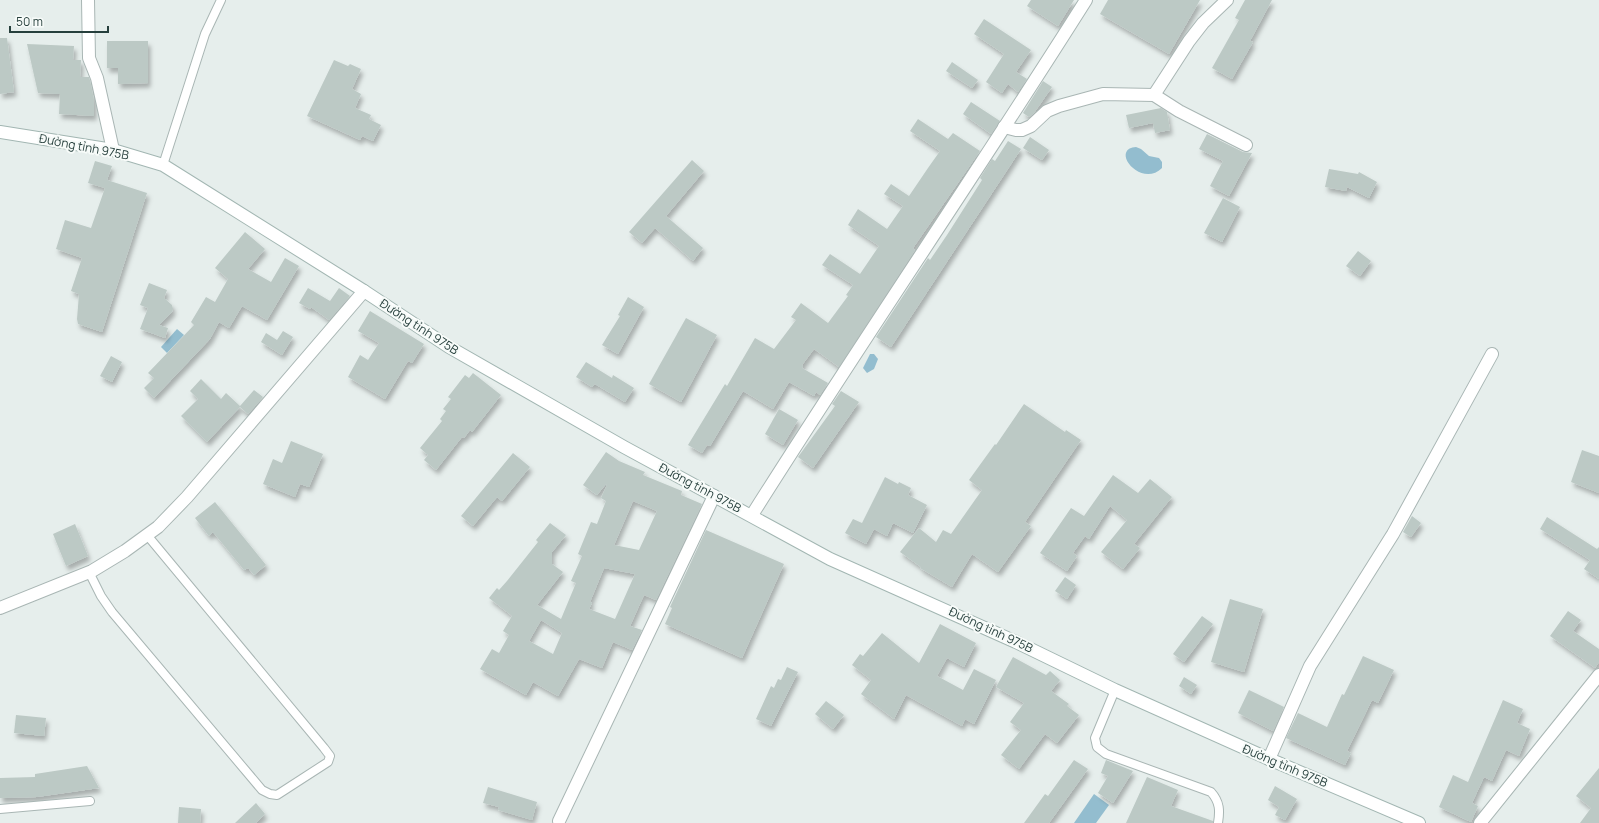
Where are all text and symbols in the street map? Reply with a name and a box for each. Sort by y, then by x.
scale bar [10,8,108,34]
text: 50 m [16,13,43,30]
street label: Đường tỉnh 975B [38,129,130,164]
street label: Đường tỉnh 975B [377,295,462,358]
street label: Đường tỉnh 975B [656,459,744,516]
street label: Đường tỉnh 975B [946,603,1036,656]
street label: Đường tỉnh 975B [1240,740,1330,791]

